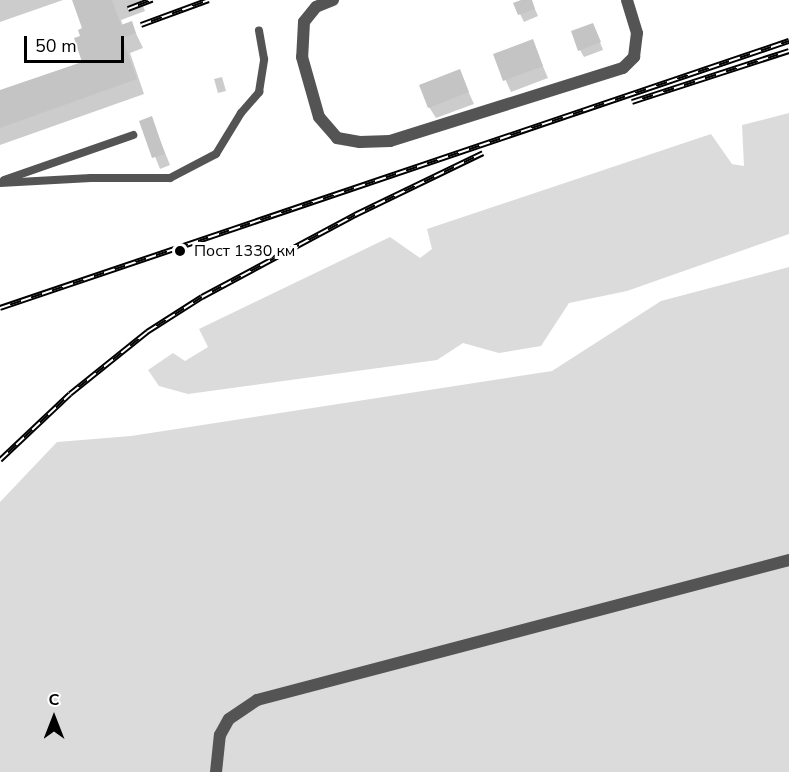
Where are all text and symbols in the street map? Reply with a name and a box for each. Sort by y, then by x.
scale bar [27,24,128,62]
text: 50 m [35,34,77,58]
place label: Пост 1330 км [194,241,295,261]
marker: Пост 1330 км [171,242,189,260]
north arrow [24,688,84,748]
text: С [49,689,59,711]

